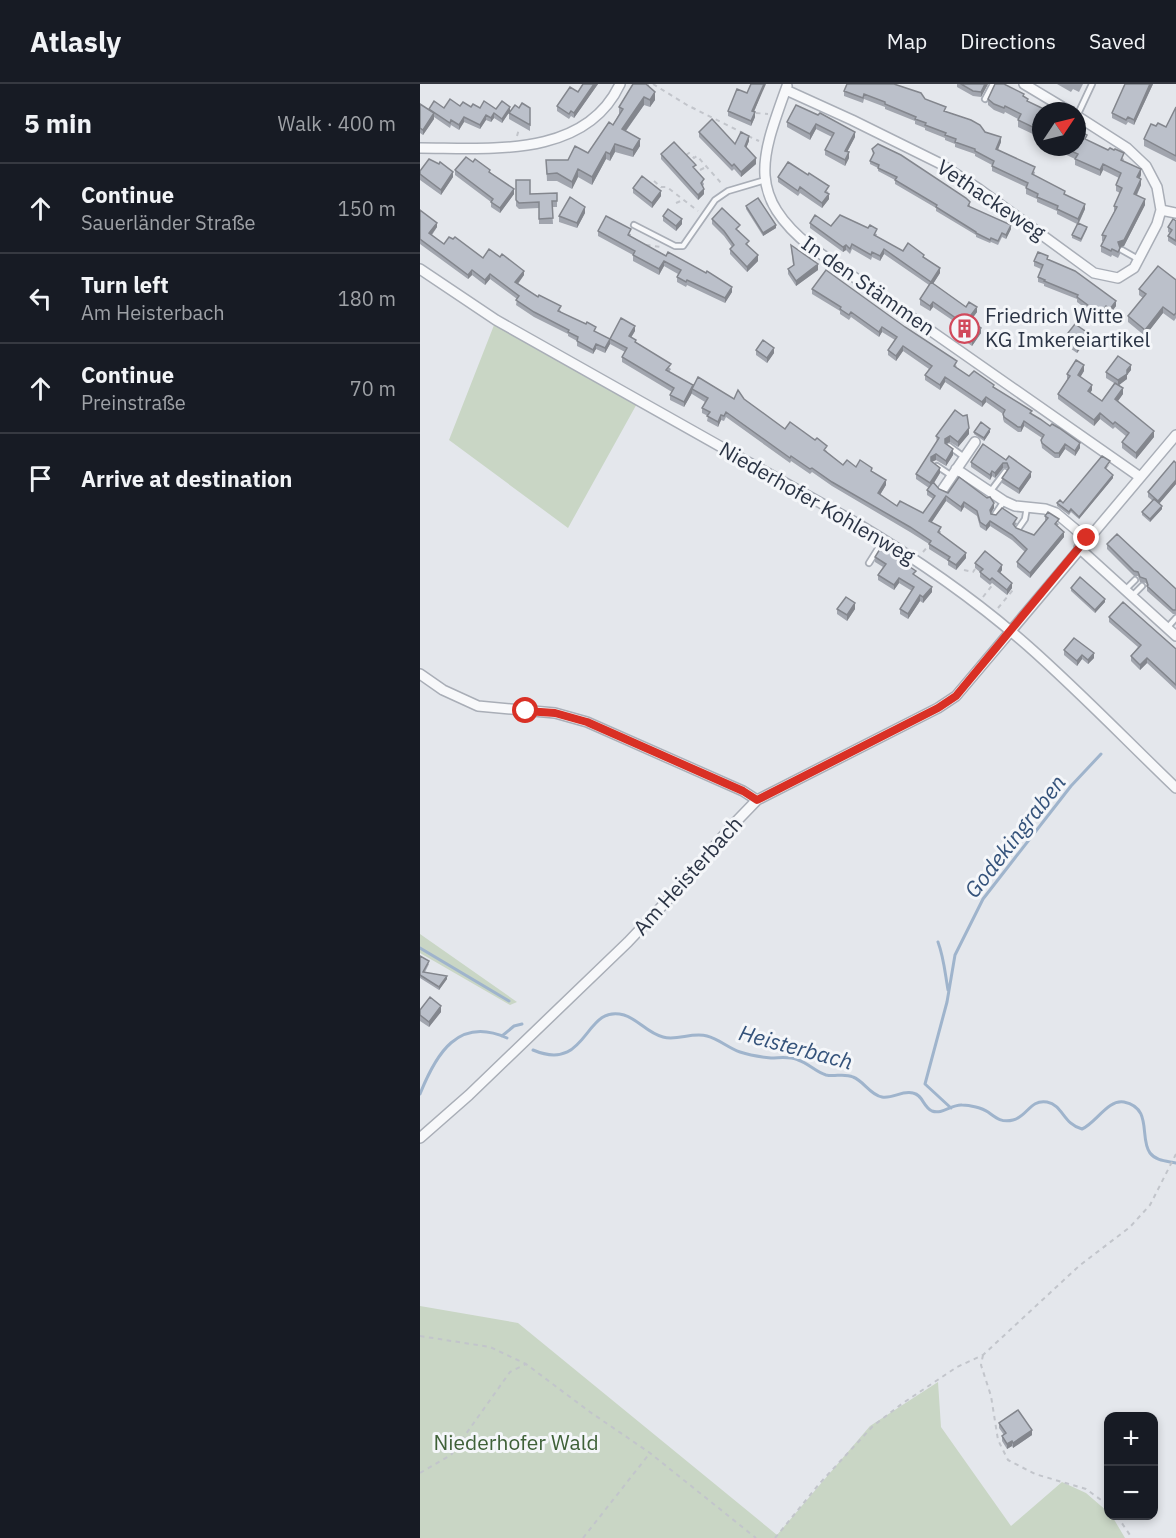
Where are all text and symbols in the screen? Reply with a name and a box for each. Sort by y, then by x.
text: Atlasly [30,23,121,60]
text: Map [887,27,927,55]
text: Directions [960,27,1056,55]
text: Saved [1089,27,1146,55]
north arrow [1032,102,1086,156]
text: 5 min [24,106,92,140]
text: Walk · 400 m [278,110,396,137]
street label: Vethackeweg [932,152,1051,246]
text: Continue [81,180,174,209]
icon: ahead [24,192,57,225]
text: 150 m [338,195,396,222]
text: Sauerländer Straße [81,209,255,236]
street label: In den Stämmen [796,229,941,342]
text: Turn left [81,270,169,299]
icon: left [24,282,57,315]
text: 180 m [338,285,396,312]
text: Am Heisterbach [81,299,225,326]
place label: Friedrich Witte KG Imkereiartikel [985,301,1151,353]
building icon: Friedrich Witte KG Imkereiartikel [948,312,980,344]
text: Continue [81,360,174,389]
icon: ahead [24,372,57,405]
text: 70 m [350,375,396,402]
text: Preinstraße [81,389,186,416]
street label: Niederhofer Kohlenweg [714,435,921,570]
icon: arrive [24,462,57,495]
text: Arrive at destination [81,464,292,493]
route end [1073,524,1099,550]
route start [512,697,538,723]
water label: Godekingraben [957,768,1072,903]
street label: Am Heisterbach [626,810,748,941]
water label: Heisterbach [736,1017,856,1076]
map controls [1104,1412,1158,1520]
button: + [1104,1412,1158,1466]
park label: Niederhofer Wald [433,1428,599,1456]
button: − [1104,1466,1158,1520]

